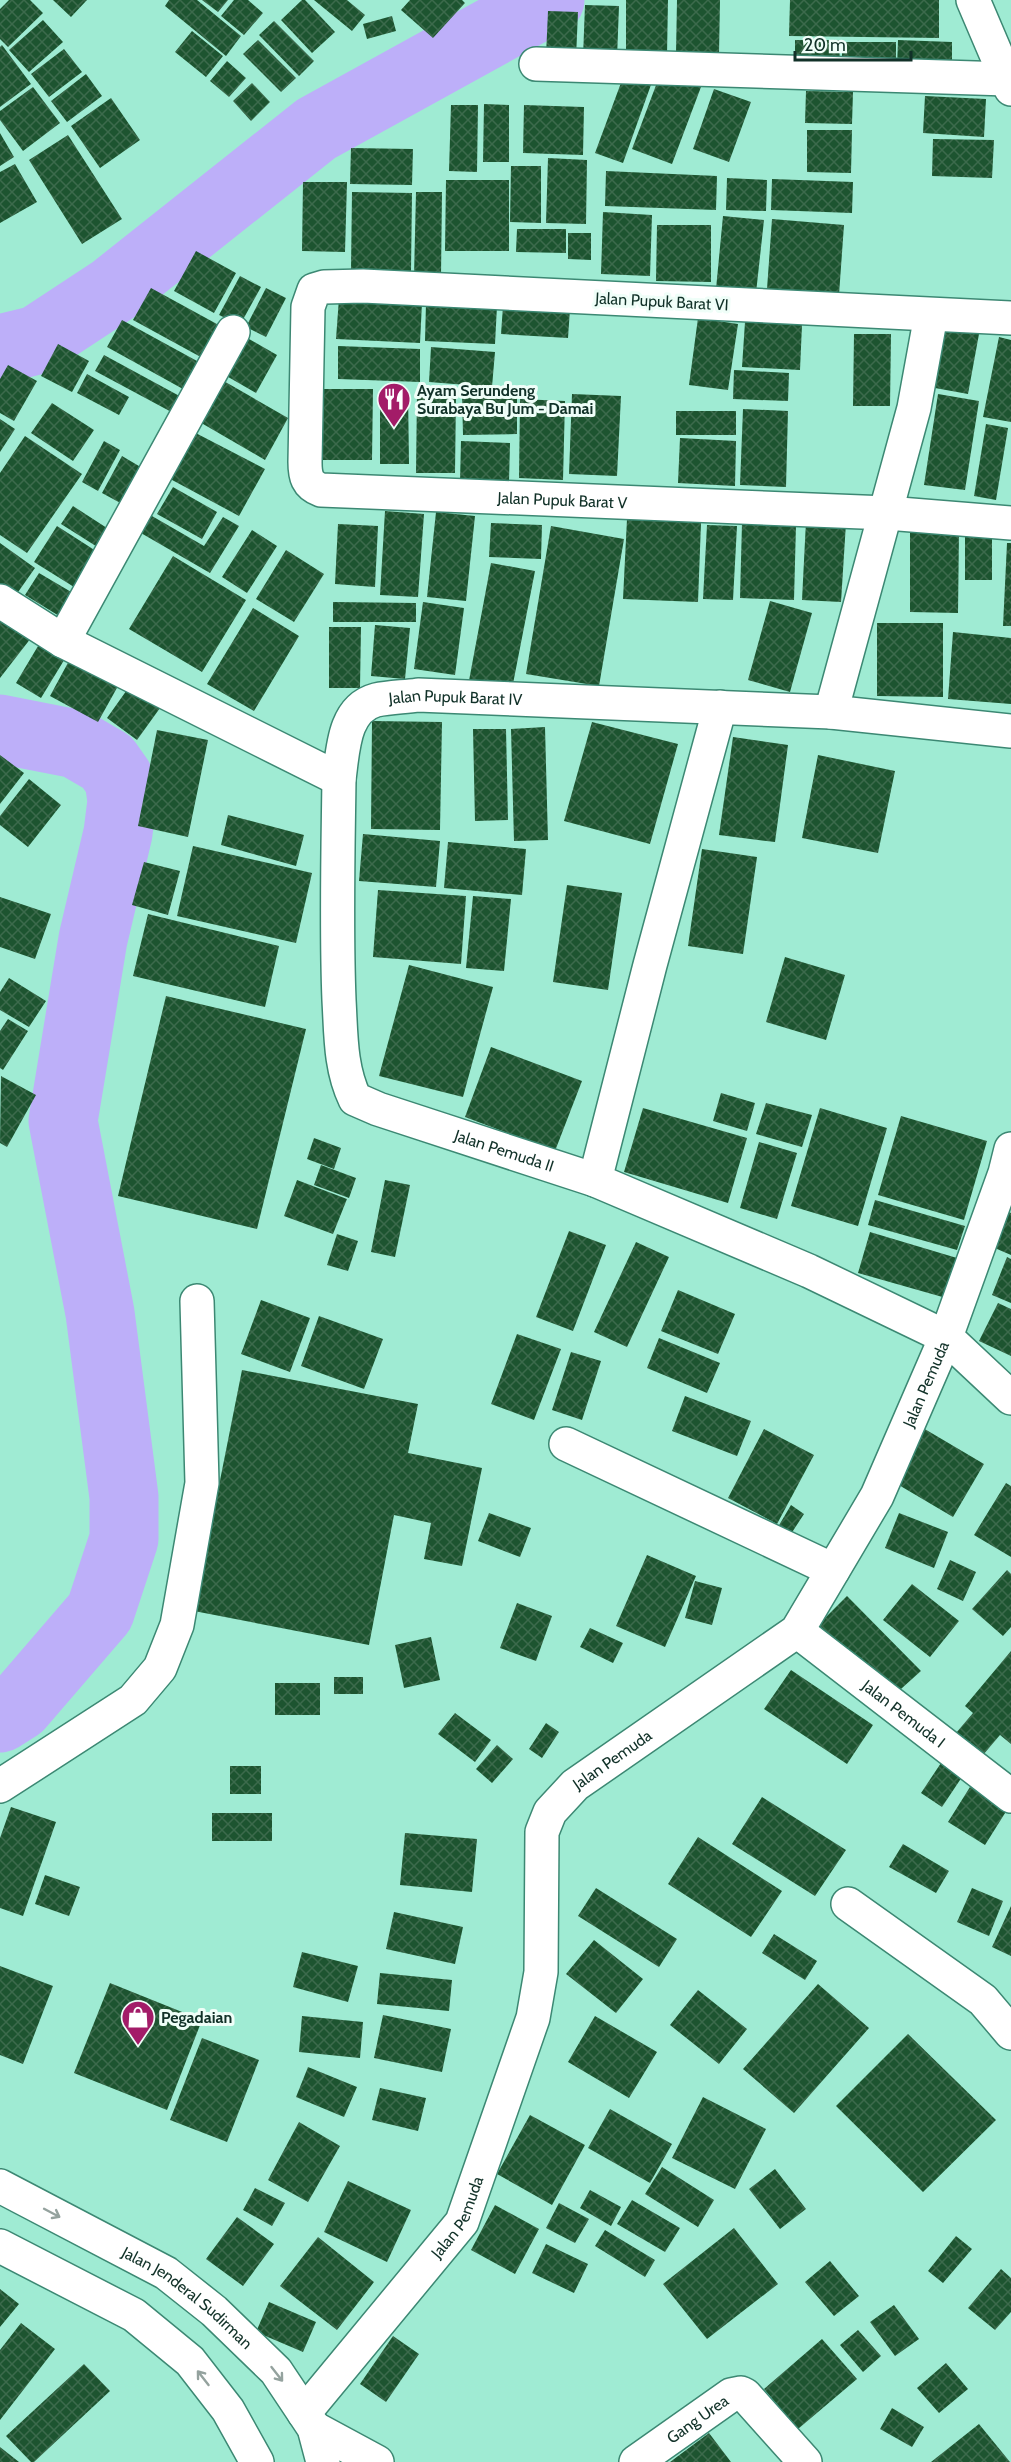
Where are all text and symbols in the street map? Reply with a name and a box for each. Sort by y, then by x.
scale bar [795,24,910,62]
text: 20 m [804,34,846,56]
street label: Jalan Pupuk Barat VI [594,288,729,314]
restaurant icon: Ayam Serundeng Surabaya Bu Jum - Damai [376,381,412,428]
place label: Ayam Serundeng Surabaya Bu Jum - Damai [417,381,593,418]
street label: Jalan Pupuk Barat V [496,488,628,512]
street label: Jalan Pupuk Barat IV [387,686,523,709]
street label: Jalan Pemuda II [451,1125,556,1176]
street label: Jalan Pemuda [899,1338,953,1431]
street label: Jalan Pemuda I [858,1675,949,1752]
street label: Jalan Pemuda [568,1726,656,1794]
shop icon: Pegadaian [120,1999,156,2046]
place label: Pegadaian [161,2008,232,2027]
street label: Jalan Pemuda [427,2173,487,2263]
one-way arrow [43,2207,60,2219]
street label: Jalan Jenderal Sudirman [118,2242,256,2353]
one-way arrow [270,2365,283,2381]
one-way arrow [196,2370,209,2386]
street label: Gang Urea [663,2391,732,2447]

